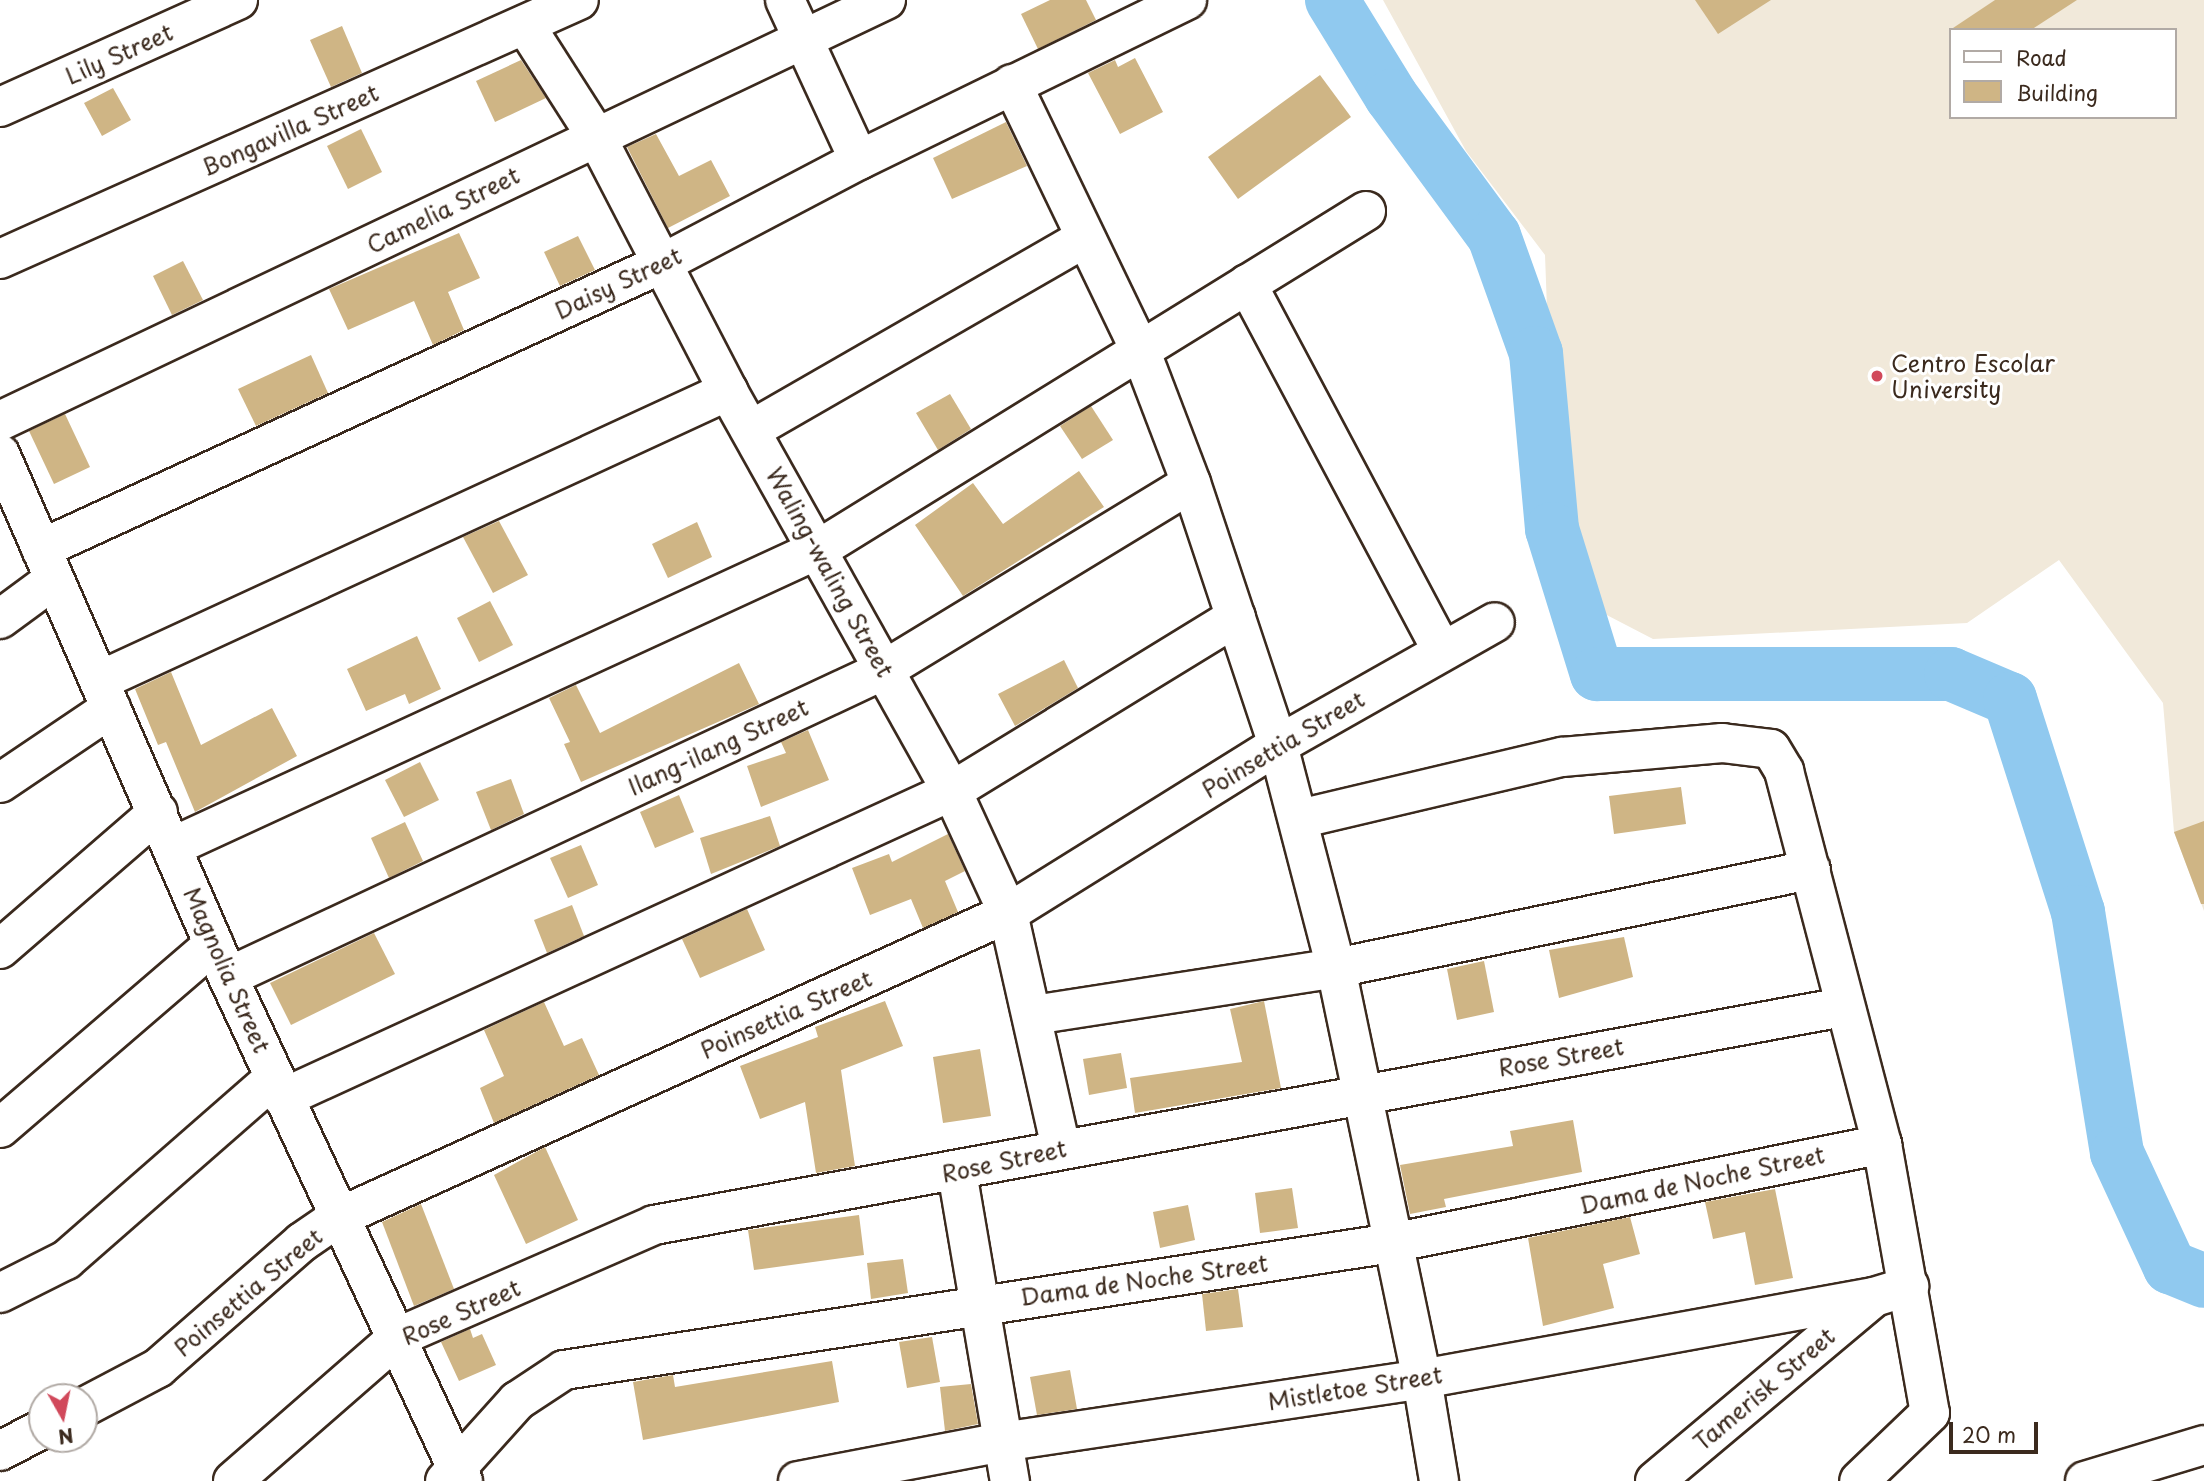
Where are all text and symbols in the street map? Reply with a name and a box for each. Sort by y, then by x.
street label: Lily Street [61,18,177,90]
legend [1948,28,2176,119]
text: Road [2016,41,2067,73]
text: Building [2016,76,2098,108]
street label: Bongavilla Street [197,79,383,181]
street label: Camelia Street [362,161,524,259]
street label: Daisy Street [549,241,687,325]
place label: Centro Escolar University [1891,349,2054,403]
marker: Centro Escolar University [1869,368,1885,384]
street label: Waling-waling Street [761,463,899,681]
street label: Poinsettia Street [1197,685,1369,803]
street label: Ilang-ilang Street [624,693,812,801]
street label: Magnolia Street [178,882,276,1058]
street label: Poinsettia Street [696,964,876,1064]
street label: Rose Street [1496,1032,1626,1082]
street label: Rose Street [939,1134,1069,1188]
street label: Dama de Noche Street [1575,1140,1829,1220]
street label: Poinsettia Street [168,1222,328,1362]
street label: Dama de Noche Street [1016,1249,1272,1311]
street label: Rose Street [398,1274,524,1350]
street label: Tamerisk Street [1687,1321,1841,1457]
street label: Mistletoe Street [1266,1361,1444,1415]
north arrow [28,1383,98,1453]
scale bar [1952,1408,2041,1452]
text: 20 m [1962,1418,2016,1450]
text: N [56,1422,76,1452]

